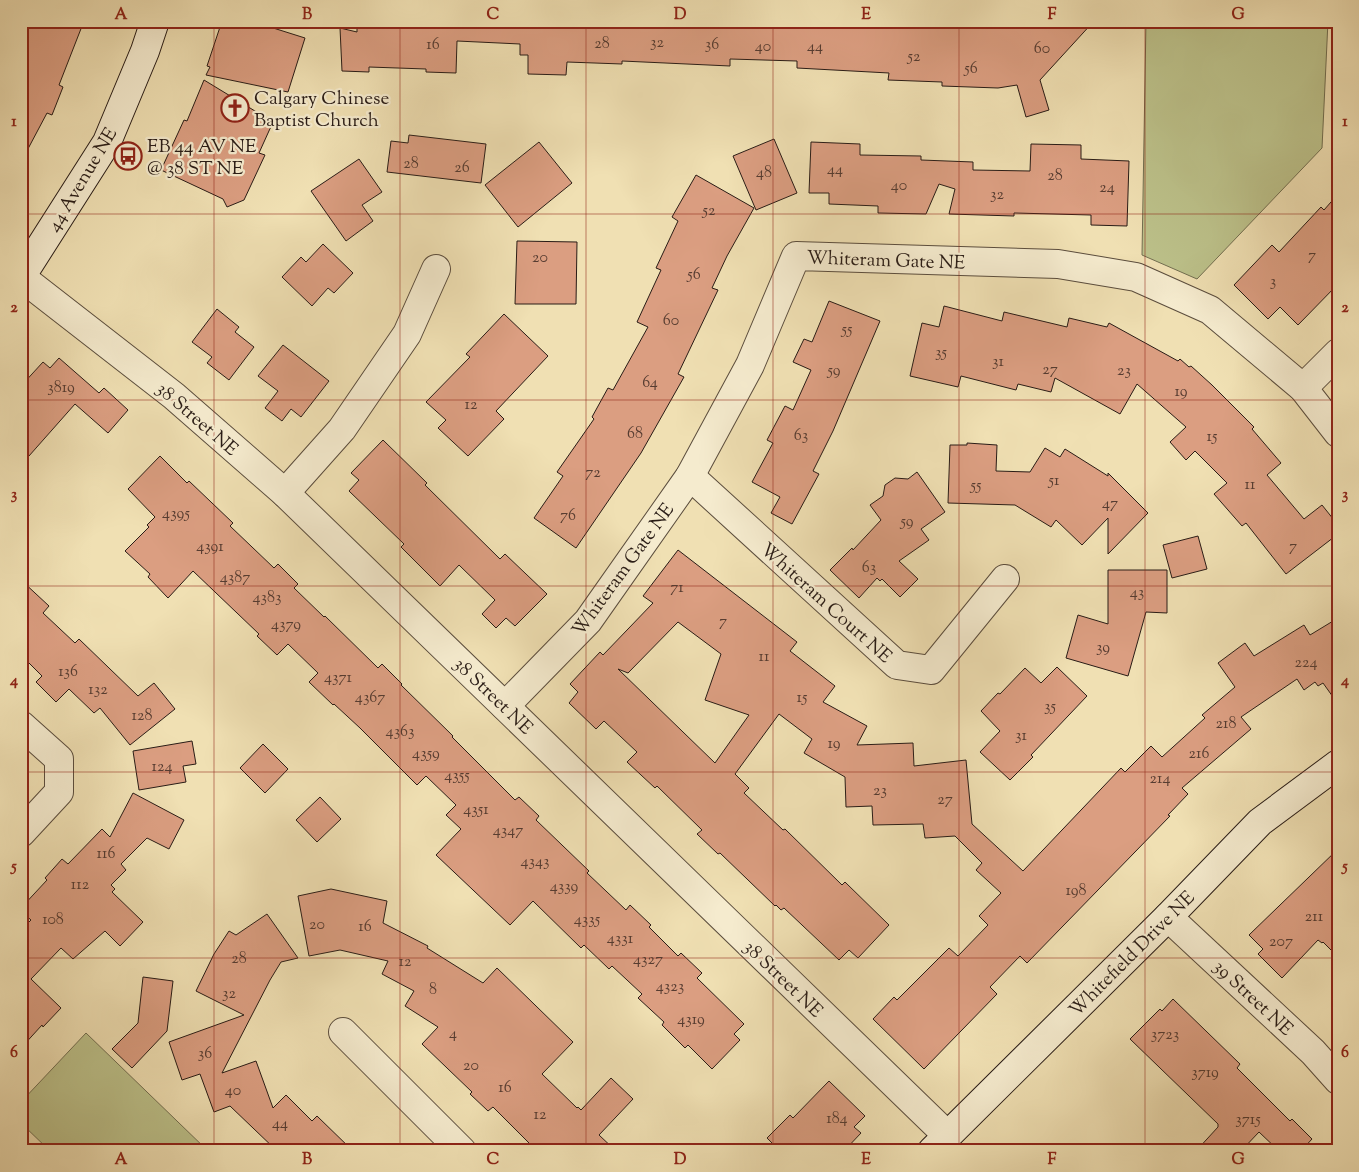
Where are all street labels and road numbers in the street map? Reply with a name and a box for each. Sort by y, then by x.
street label: 44 Avenue NE [41,123,125,238]
street label: Whiteram Gate NE [806,245,966,278]
street label: 38 Street NE [149,377,244,464]
street label: Whiteram Gate NE [566,498,682,643]
street label: Whiteram Court NE [754,537,898,671]
street label: 38 Street NE [447,652,538,742]
street label: Whitefield Drive NE [1064,885,1202,1024]
street label: 38 Street NE [737,935,828,1025]
street label: 39 Street NE [1206,955,1299,1043]

